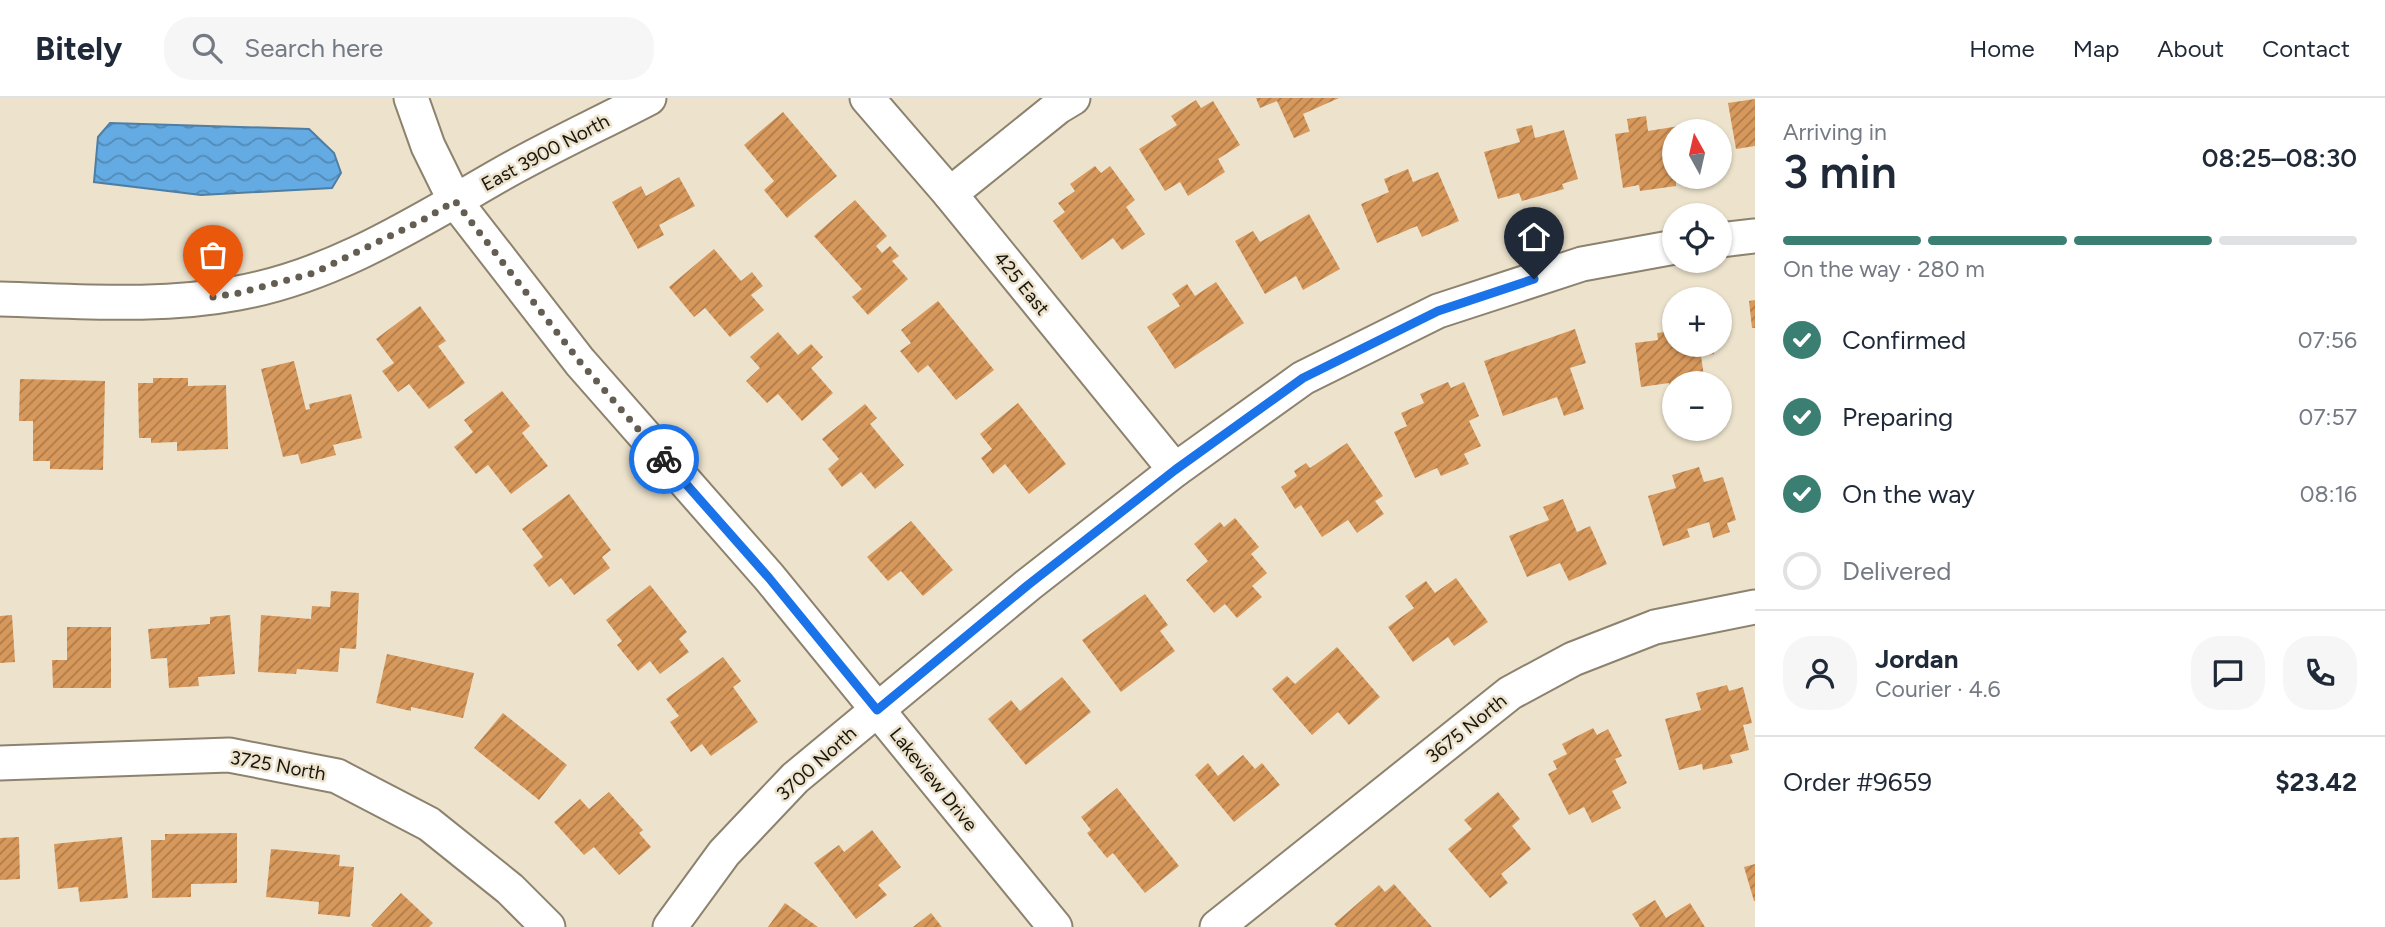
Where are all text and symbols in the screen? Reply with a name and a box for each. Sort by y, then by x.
search box [164,17,654,80]
text: Bitely [35,29,122,68]
icon: search [188,29,226,67]
text: Search here [244,32,383,64]
text: Home [1969,34,2035,63]
text: Map [2073,34,2119,63]
text: About [2157,34,2224,63]
text: Contact [2262,34,2350,63]
street label: East 3900 North [477,109,613,196]
text: Arriving in [1783,118,1887,146]
north arrow [1662,119,1732,189]
map controls [1662,119,1732,441]
text: 08:25–08:30 [2202,142,2357,174]
text: 3 min [1783,144,1897,200]
button: locate [1662,203,1732,273]
pin [1504,207,1564,279]
icon: home [1515,218,1553,256]
pin [183,225,243,297]
icon: bag [194,236,232,274]
street label: 425 East [989,247,1054,320]
text: On the way · 280 m [1783,255,1985,283]
button: + [1662,287,1732,357]
icon: check [1783,321,1821,359]
text: Confirmed [1842,324,1966,356]
text: 07:56 [2298,326,2357,354]
button: − [1662,371,1732,441]
icon: check [1783,398,1821,436]
text: Preparing [1842,401,1953,433]
text: 07:57 [2299,403,2357,431]
courier [629,424,699,494]
icon: bike [645,440,683,478]
icon: check [1783,475,1821,513]
text: On the way [1842,478,1975,510]
text: 08:16 [2300,480,2357,508]
text: Delivered [1842,555,1951,587]
button: person [1783,636,1857,710]
button: chat [2191,636,2265,710]
button: phone [2283,636,2357,710]
text: Jordan [1875,643,1958,675]
text: Courier · 4.6 [1875,675,2001,703]
street label: 3675 North [1421,689,1511,768]
street label: 3700 North [772,722,861,805]
street label: Lakeview Drive [885,723,982,836]
street label: 3725 North [228,746,328,785]
text: Order #9659 [1783,766,1932,798]
text: $23.42 [2275,766,2357,798]

